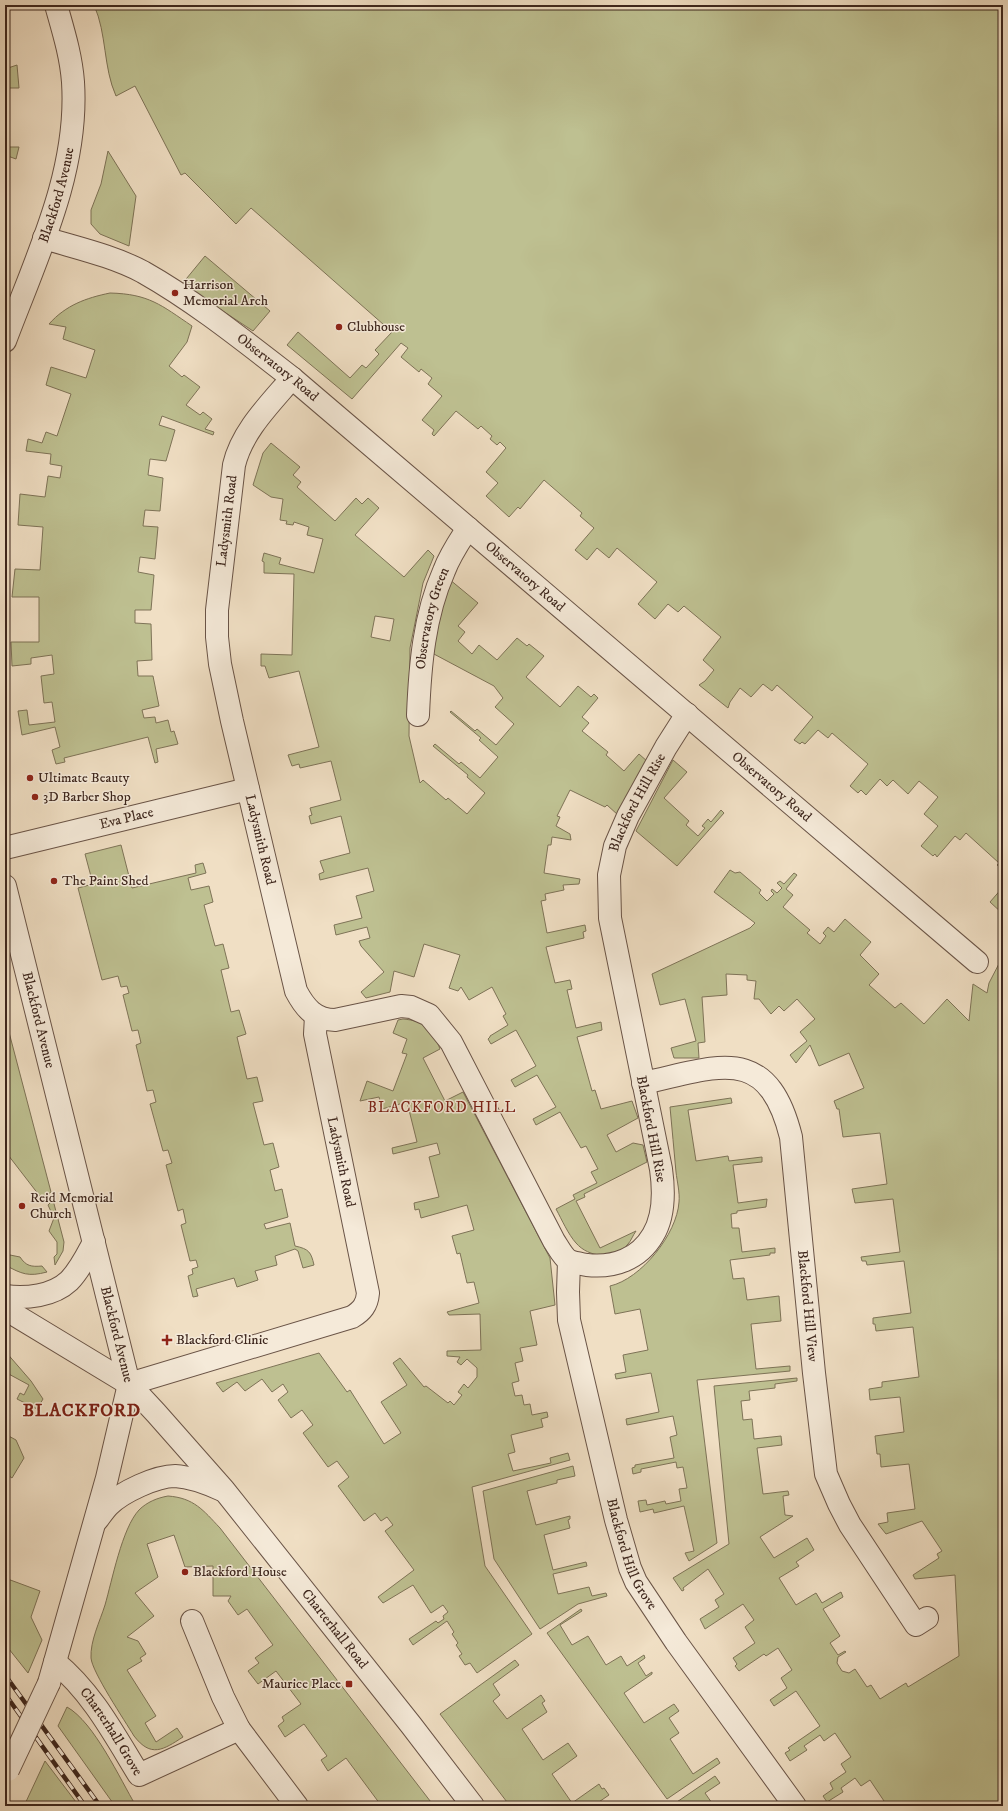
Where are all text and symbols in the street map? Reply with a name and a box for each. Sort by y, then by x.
street label: Blackford Avenue [35,146,78,245]
place label: Harrison Memorial Arch [183,276,269,310]
marker: Harrison Memorial Arch [170,288,180,298]
place label: Clubhouse [347,318,405,336]
marker: Clubhouse [334,322,344,332]
street label: Observatory Road [233,330,322,406]
street label: Ladysmith Road [212,474,242,568]
street label: Observatory Road [481,537,569,616]
street label: Observatory Green [412,564,454,670]
street label: Observatory Road [728,748,815,826]
street label: Blackford Hill Rise [605,750,670,853]
place label: Ultimate Beauty [38,769,130,787]
marker: Ultimate Beauty [25,773,35,783]
place label: 3D Barber Shop [43,788,131,806]
marker: 3D Barber Shop [30,792,40,802]
street label: Ladysmith Road [241,793,280,887]
street label: Eva Place [98,803,155,834]
place label: The Paint Shed [62,872,149,890]
marker: The Paint Shed [49,876,59,886]
street label: Blackford Avenue [18,970,59,1070]
street label: Blackford Hill Rise [632,1074,670,1184]
district label: BLACKFORD HILL [368,1098,516,1117]
street label: Ladysmith Road [323,1115,359,1209]
place label: Reid Memorial Church [30,1189,114,1223]
marker: Reid Memorial Church [17,1201,27,1211]
street label: Blackford Hill View [793,1249,822,1363]
street label: Blackford Avenue [96,1284,137,1385]
place label: Blackford Clinic [176,1331,268,1349]
marker: Blackford Clinic [161,1334,173,1346]
district label: BLACKFORD [23,1400,141,1422]
street label: Blackford Hill Grove [602,1497,661,1614]
place label: Blackford House [193,1563,287,1581]
marker: Blackford House [180,1567,190,1577]
street label: Charterhall Road [297,1586,372,1673]
place label: Maurice Place [262,1675,341,1693]
marker: Maurice Place [344,1679,354,1689]
street label: Charterhall Grove [76,1684,146,1779]

